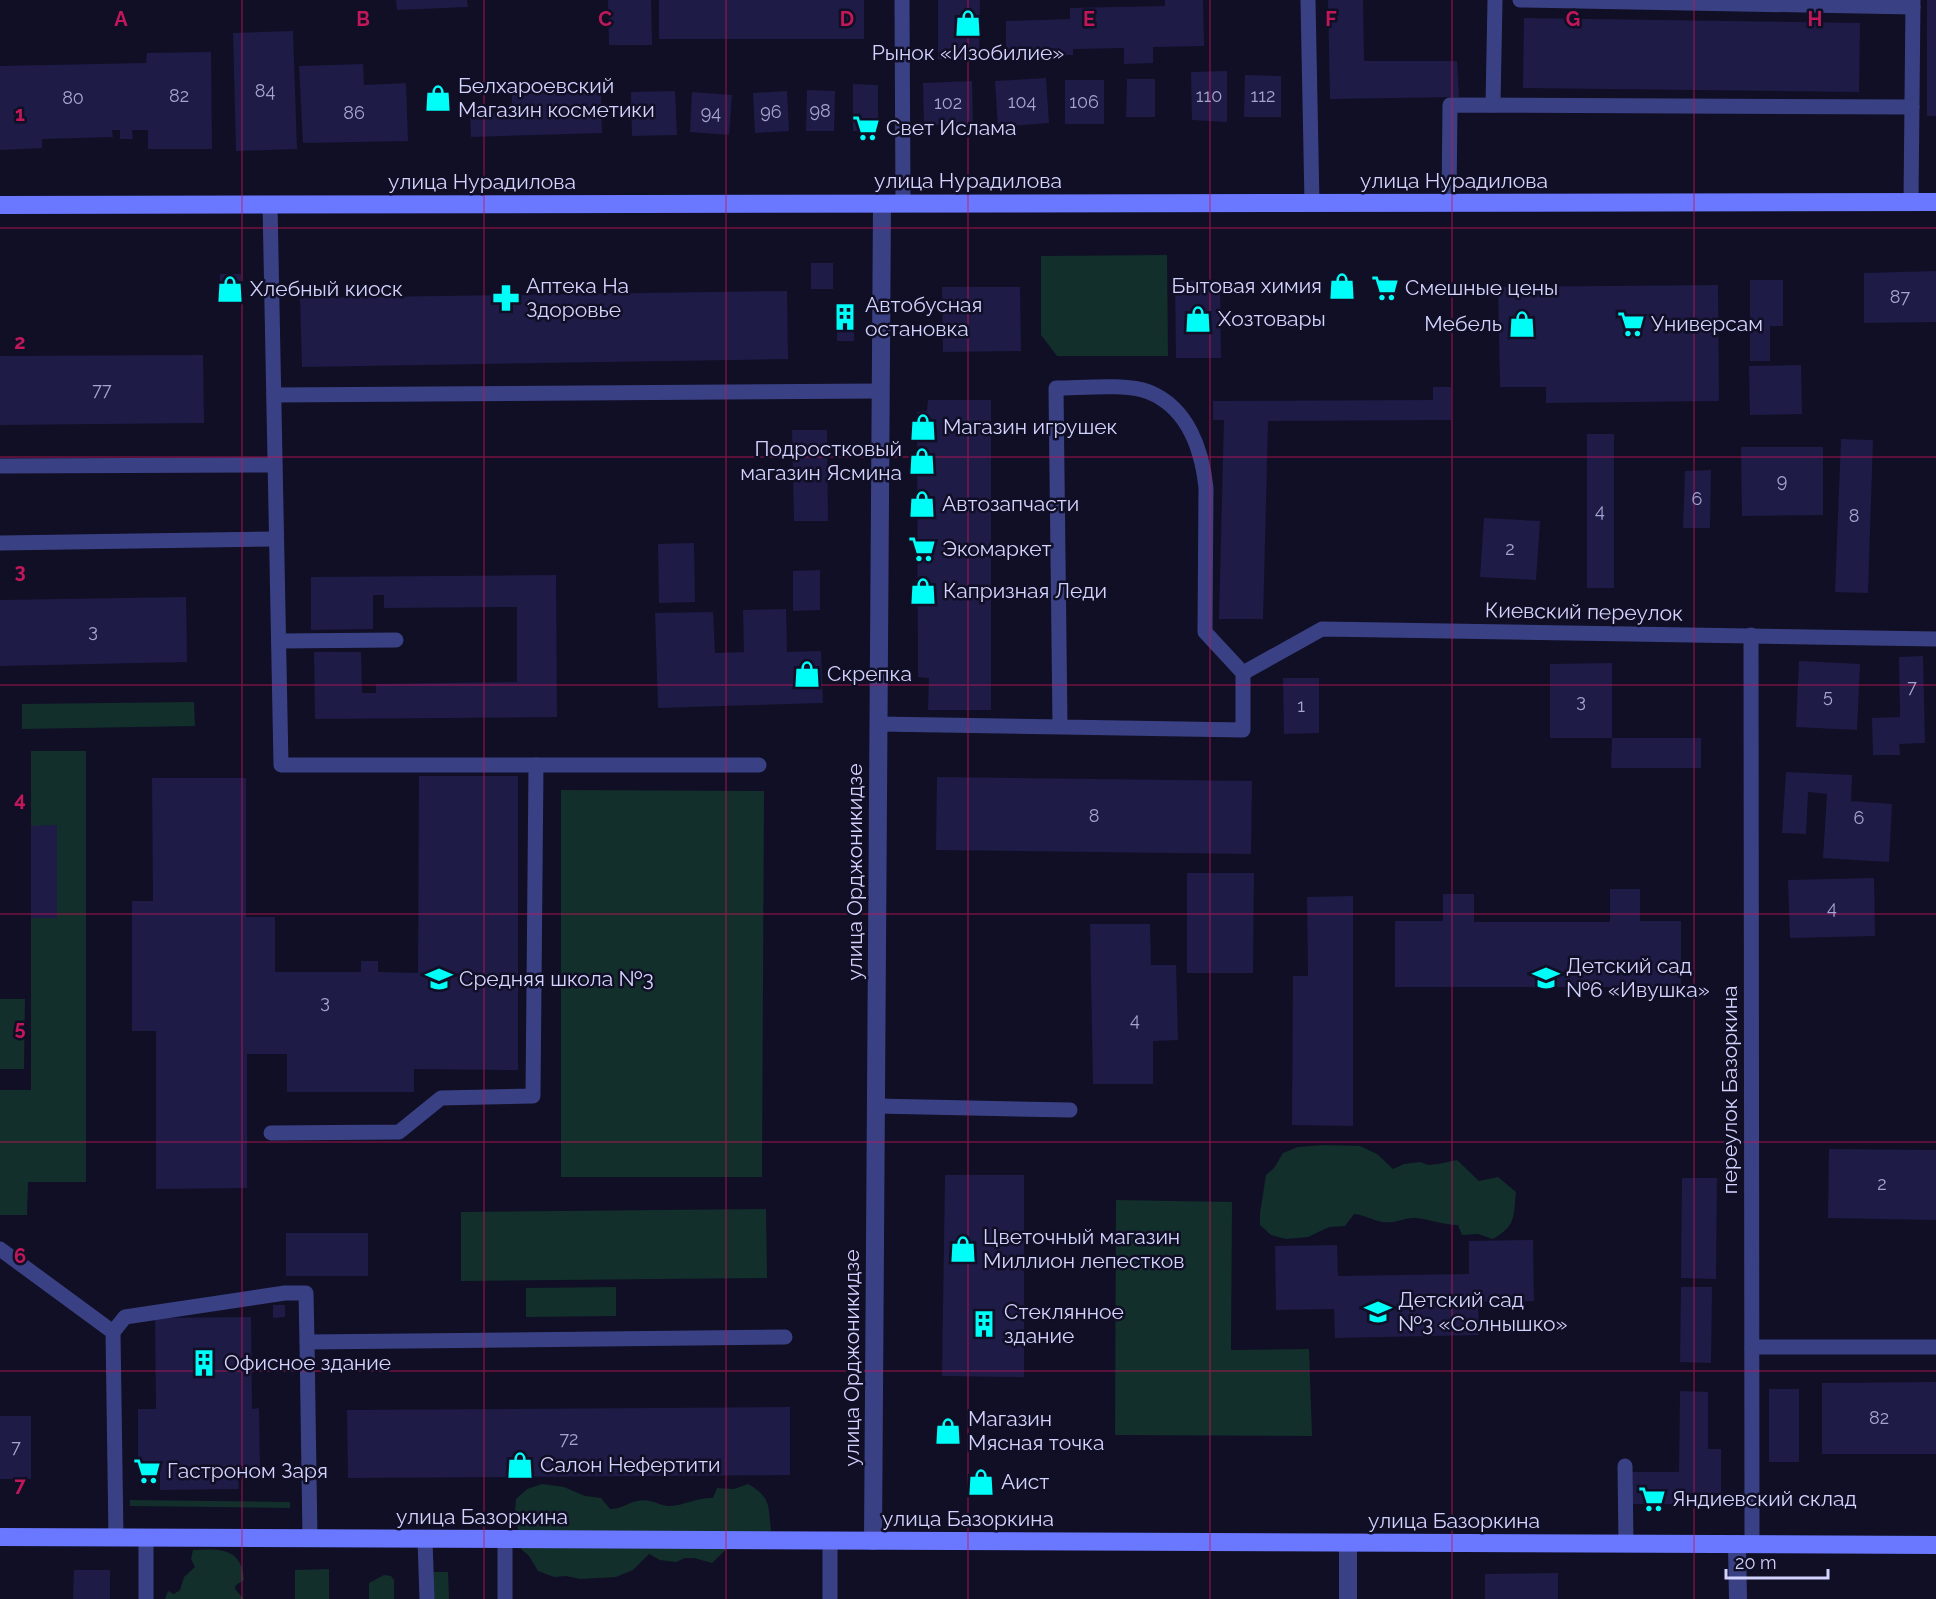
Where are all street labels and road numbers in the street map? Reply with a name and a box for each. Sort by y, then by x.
street label: улица Нурадилова [874,168,1062,193]
street label: улица Нурадилова [1360,168,1548,193]
street label: улица Нурадилова [388,169,576,194]
street label: Киевский переулок [1485,597,1683,626]
street label: улица Орджоникидзе [842,764,867,980]
street label: переулок Базоркина [1717,986,1742,1194]
street label: улица Орджоникидзе [839,1250,864,1466]
street label: улица Базоркина [396,1504,568,1529]
street label: улица Базоркина [882,1506,1054,1531]
street label: улица Базоркина [1368,1508,1540,1533]

